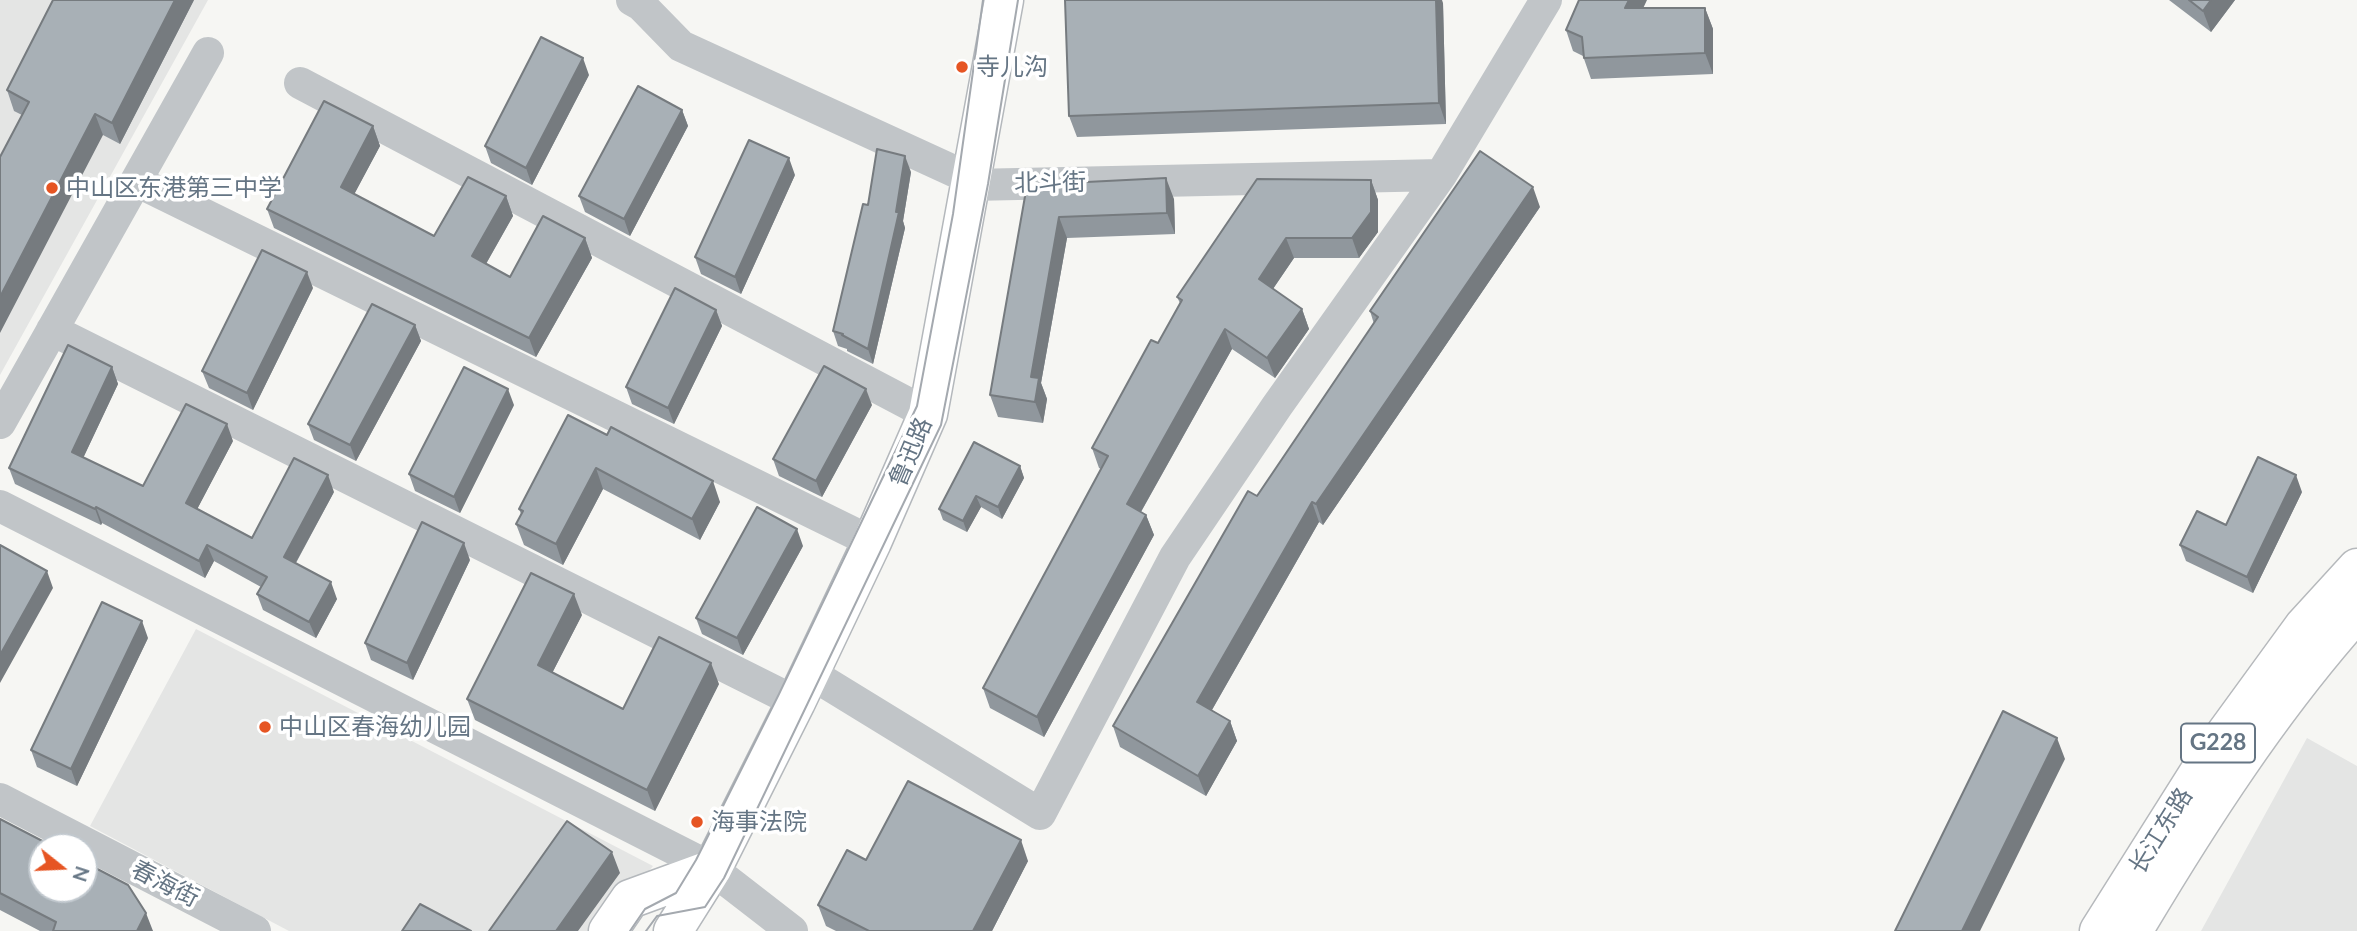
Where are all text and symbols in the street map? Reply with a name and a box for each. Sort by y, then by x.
place label: 寺儿沟 [976,53,1048,81]
marker: 寺儿沟 [954,59,970,75]
street label: 北斗街 [1014,168,1086,198]
place label: 中山区东港第三中学 [66,174,282,202]
marker: 中山区东港第三中学 [44,180,60,196]
street label: 鲁迅路 [884,413,938,491]
place label: 中山区春海幼儿园 [279,713,471,741]
marker: 中山区春海幼儿园 [257,719,273,735]
road number: G228 [2181,723,2255,762]
street label: 长江东路 [2123,783,2199,879]
place label: 海事法院 [711,808,807,836]
marker: 海事法院 [689,814,705,830]
north arrow [28,833,98,903]
street label: 春海街 [126,855,204,913]
text: N [68,864,95,885]

